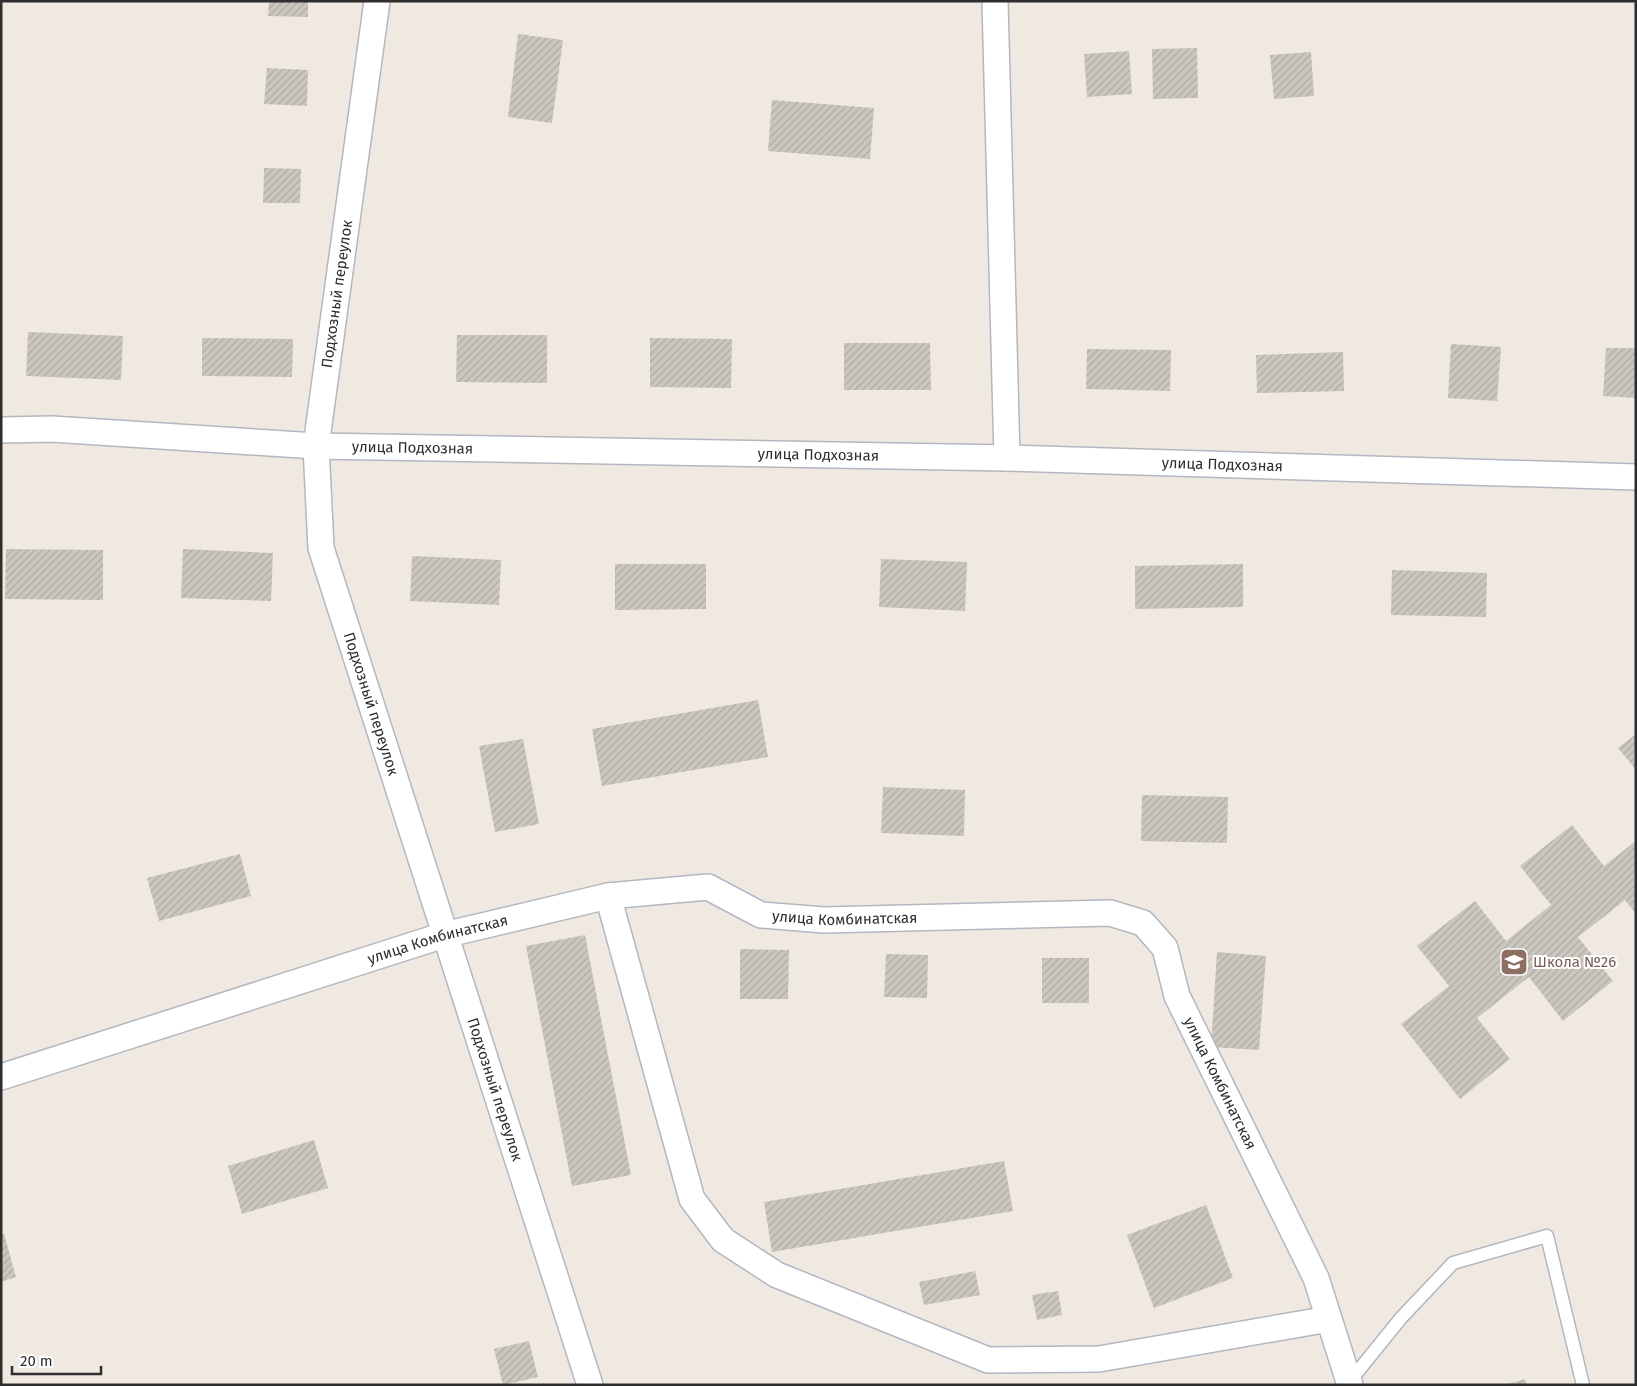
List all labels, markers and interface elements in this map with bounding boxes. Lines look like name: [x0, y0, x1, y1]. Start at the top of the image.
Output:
street label: Подхозный переулок: [318, 219, 356, 369]
street label: улица Подхозная: [352, 438, 473, 458]
street label: улица Подхозная: [758, 445, 879, 465]
street label: улица Подхозная: [1161, 454, 1283, 475]
street label: Подхозный переулок: [340, 630, 403, 778]
street label: улица Комбинатская: [771, 907, 918, 929]
street label: улица Комбинатская: [365, 911, 510, 968]
school or university icon: Школа №26: [1499, 947, 1529, 977]
place label: Школа №26: [1533, 953, 1616, 971]
street label: улица Комбинатская: [1180, 1014, 1260, 1152]
street label: Подхозный переулок: [464, 1015, 527, 1164]
scale bar: [12, 1344, 101, 1376]
text: 20 m: [20, 1352, 53, 1370]

